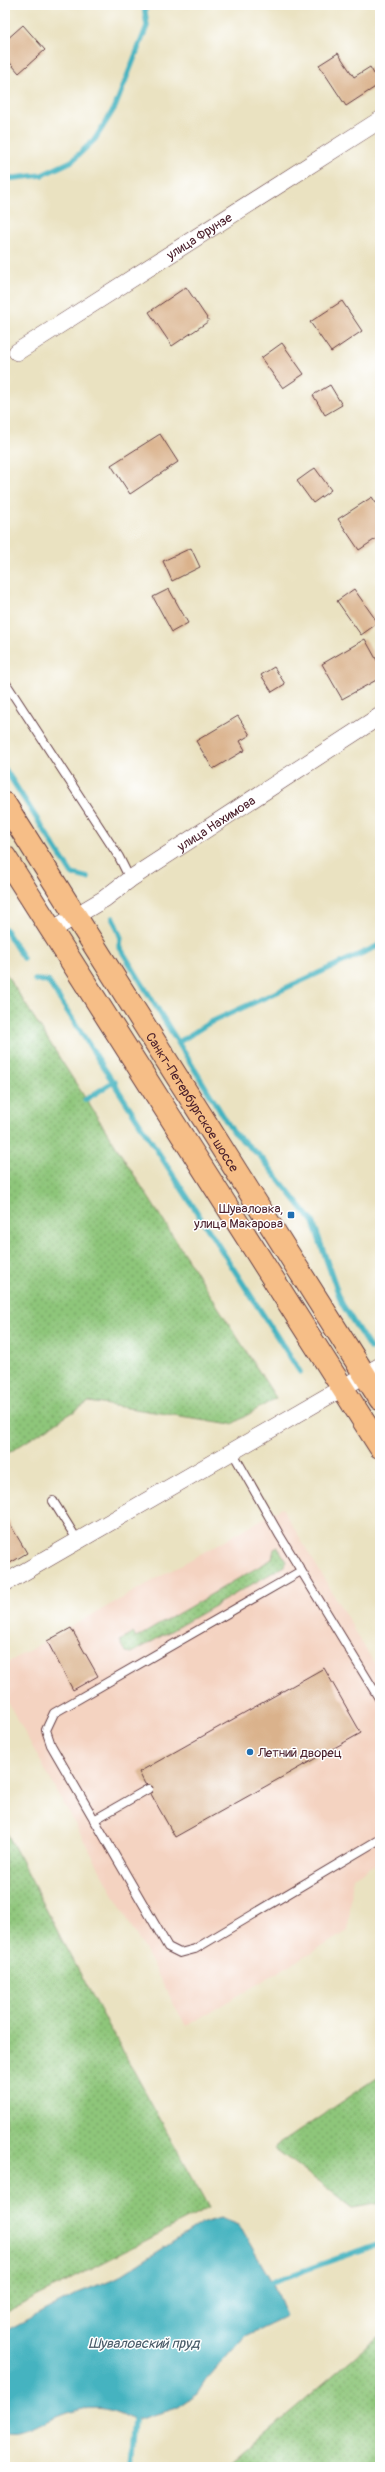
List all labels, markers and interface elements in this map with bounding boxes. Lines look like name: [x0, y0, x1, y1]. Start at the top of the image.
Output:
street label: улица Фрунзе: [163, 209, 236, 264]
street label: улица Нахимова: [174, 793, 259, 856]
street label: Санкт-Петербургское шоссе: [142, 1030, 242, 1175]
place label: Шуваловка, улица Макарова: [193, 1201, 283, 1232]
marker: Шуваловка, улица Макарова: [286, 1210, 296, 1220]
place label: Летний дворец: [257, 1745, 342, 1761]
marker: Летний дворец: [245, 1747, 255, 1757]
water label: Шуваловский пруд: [88, 2335, 201, 2352]

